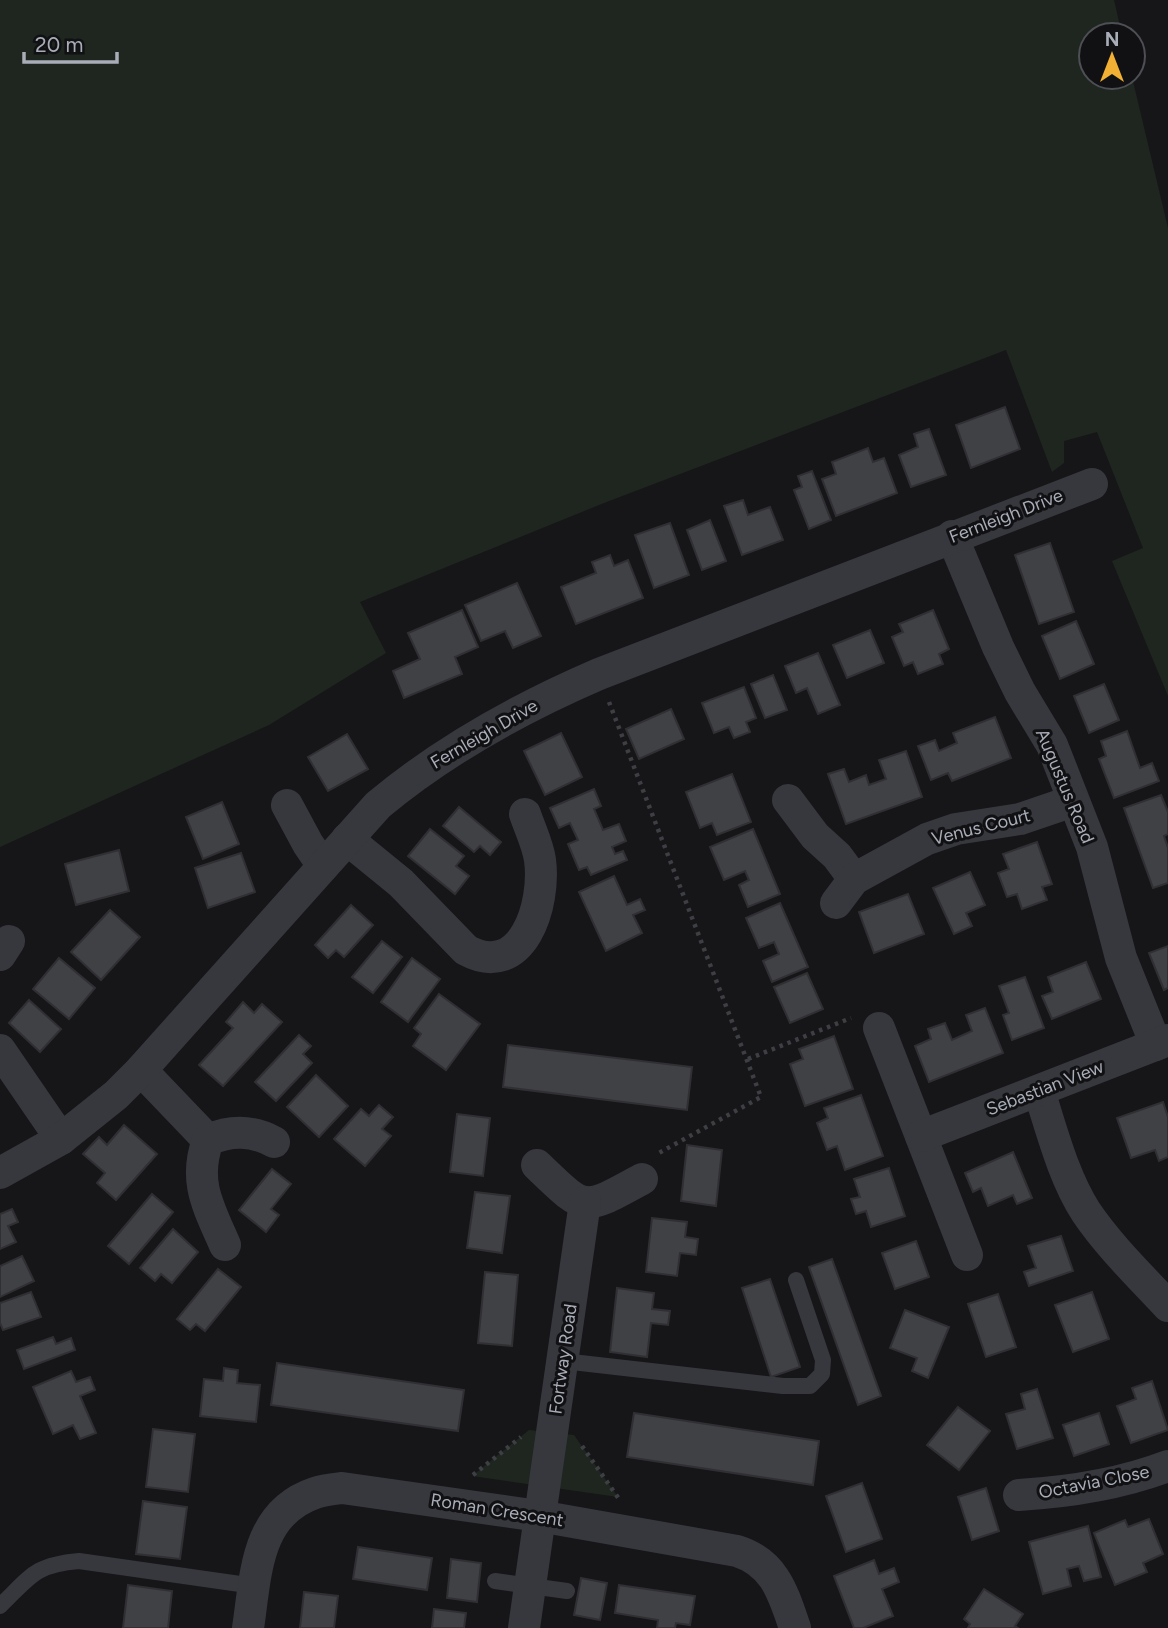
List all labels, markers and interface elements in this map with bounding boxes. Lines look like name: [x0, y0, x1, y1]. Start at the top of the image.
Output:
scale bar: [24, 21, 117, 65]
north arrow: [1077, 21, 1147, 91]
text: N: [1105, 28, 1119, 51]
text: 20 m: [35, 32, 83, 57]
street label: Fernleigh Drive: [946, 484, 1066, 548]
street label: Fernleigh Drive: [426, 694, 542, 774]
street label: Augustus Road: [1031, 725, 1099, 847]
street label: Venus Court: [929, 804, 1033, 850]
street label: Sebastian View: [983, 1056, 1107, 1120]
street label: Fortway Road: [544, 1302, 582, 1416]
street label: Octavia Close: [1037, 1460, 1151, 1504]
street label: Roman Crescent: [429, 1489, 565, 1531]

